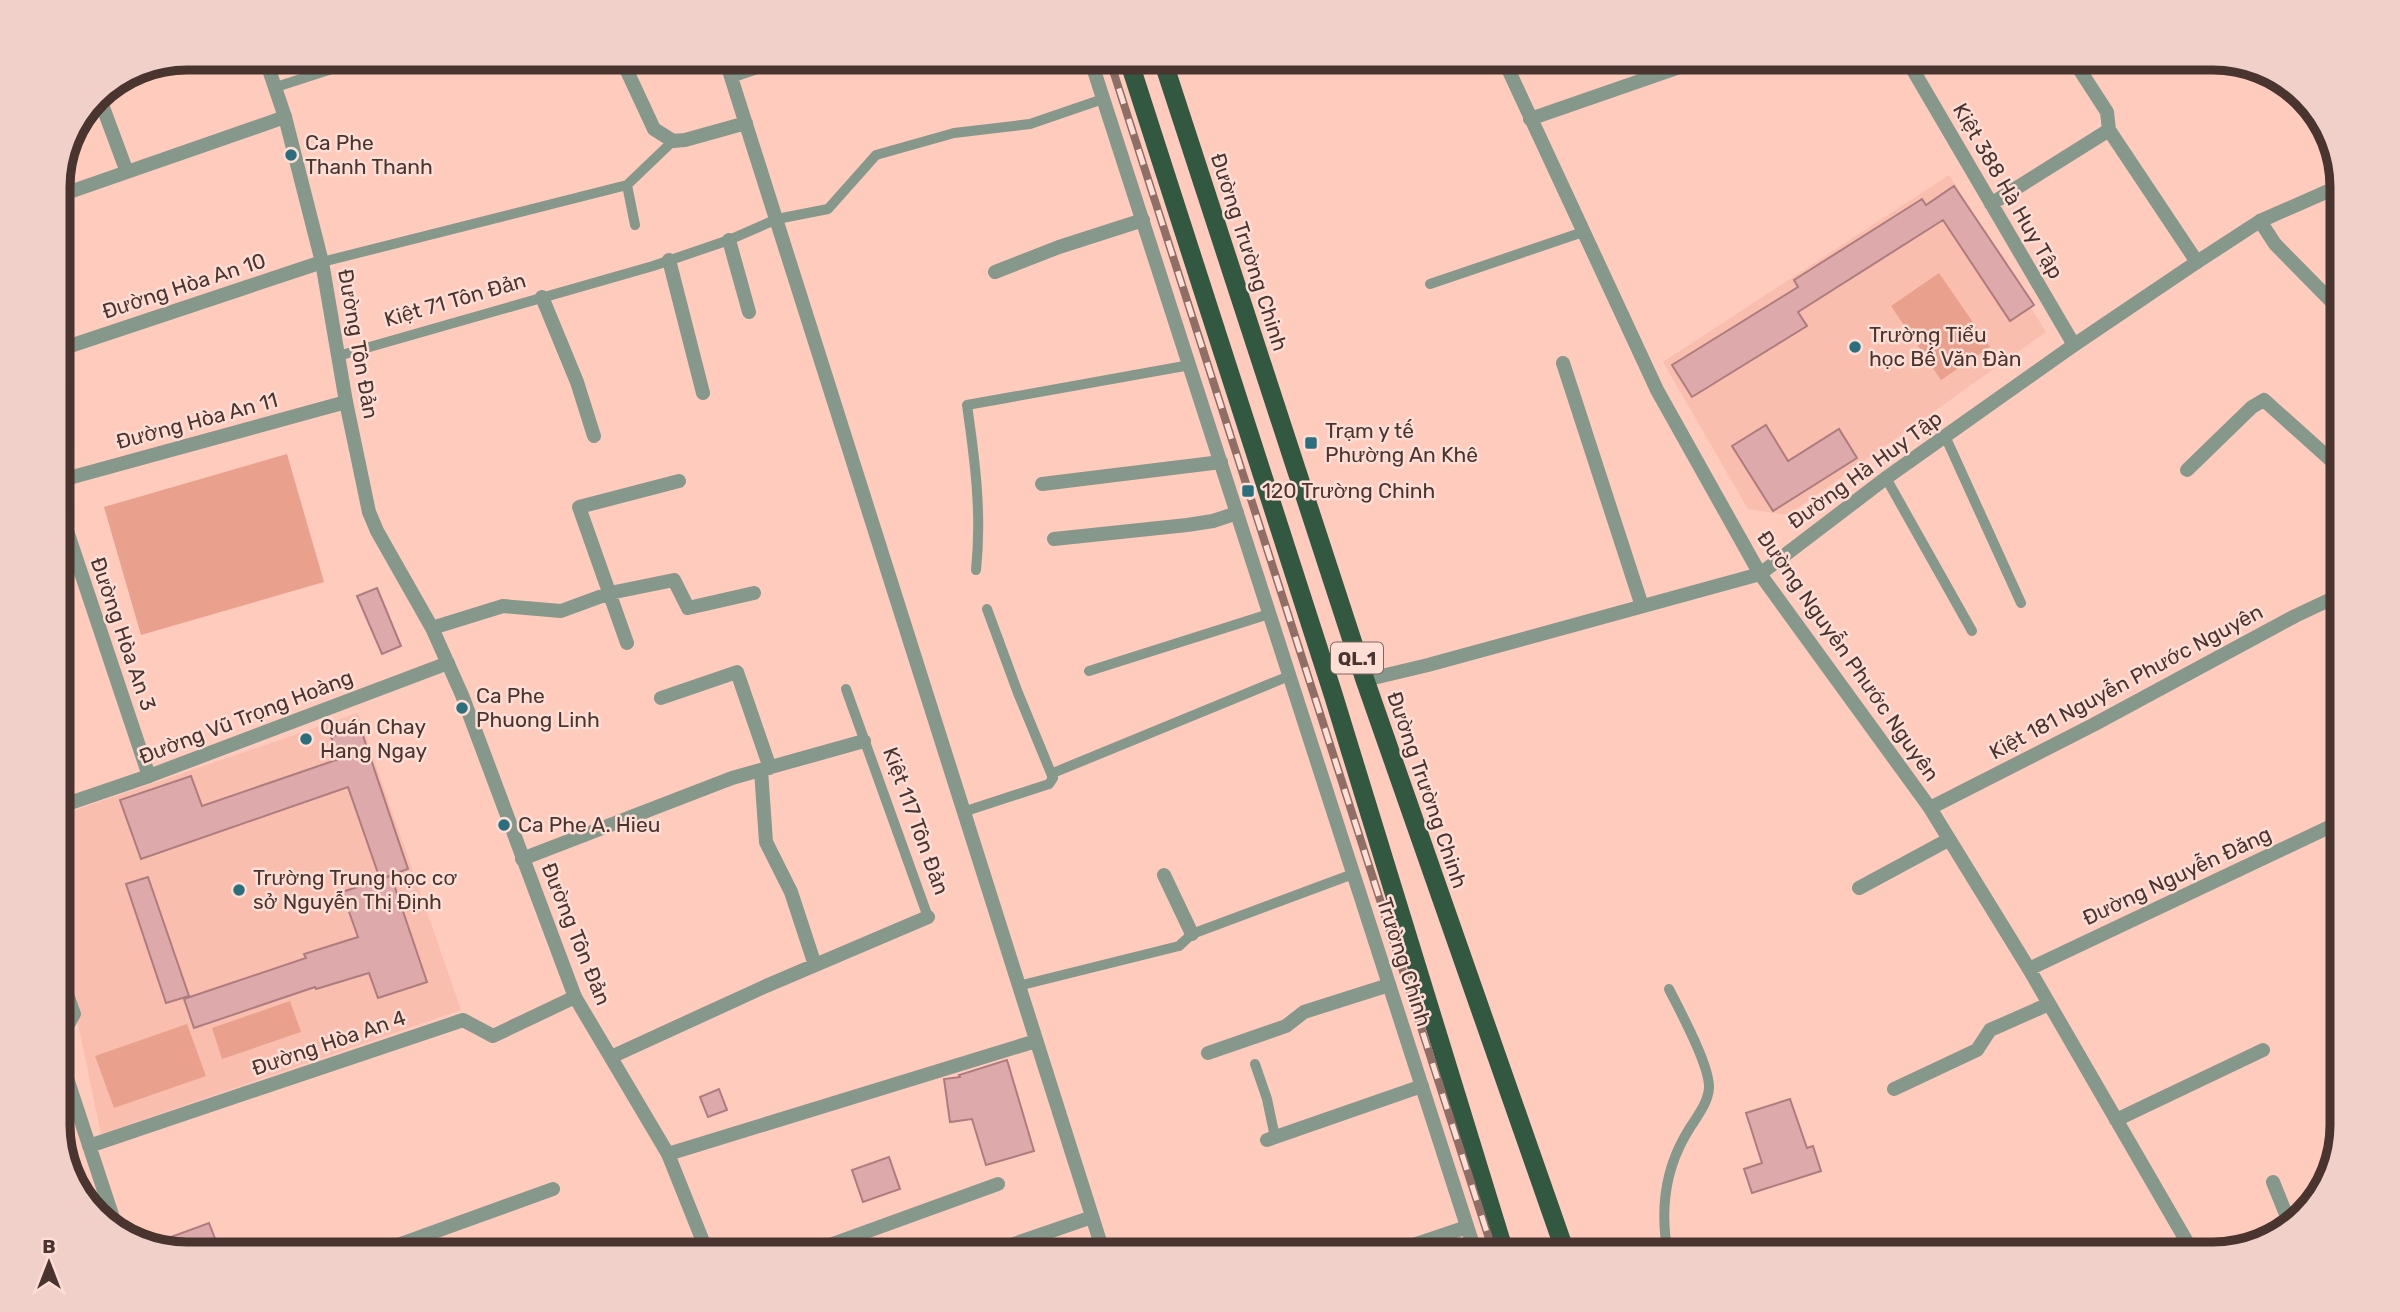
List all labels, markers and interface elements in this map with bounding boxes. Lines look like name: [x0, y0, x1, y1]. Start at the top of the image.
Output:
street label: Kiệt 388 Hà Huy Tập: [1948, 99, 2069, 283]
place label: Ca Phe Thanh Thanh: [305, 130, 433, 179]
marker: Ca Phe Thanh Thanh: [283, 147, 299, 163]
street label: Đường Trường Chinh: [1206, 150, 1293, 354]
street label: Đường Hòa An 10: [99, 247, 269, 324]
street label: Đường Tôn Đản: [333, 267, 384, 421]
street label: Kiệt 71 Tôn Đản: [381, 267, 529, 332]
place label: Trường Tiểu học Bế Văn Đàn: [1869, 322, 2022, 371]
marker: Trường Tiểu học Bế Văn Đàn: [1847, 339, 1863, 355]
street label: Đường Hòa An 11: [113, 387, 280, 454]
street label: Đường Hà Huy Tập: [1783, 405, 1947, 534]
place label: Trạm y tế Phường An Khê: [1325, 418, 1478, 467]
marker: Trạm y tế Phường An Khê: [1303, 435, 1319, 451]
place label: 120 Trường Chinh: [1262, 478, 1435, 503]
marker: 120 Trường Chinh: [1240, 483, 1256, 499]
street label: Đường Nguyễn Phước Nguyên: [1752, 526, 1945, 786]
street label: Đường Hòa An 3: [85, 554, 161, 714]
street label: Kiệt 181 Nguyễn Phước Nguyên: [1985, 599, 2267, 764]
road number: QL.1: [1331, 642, 1383, 674]
street label: Đường Vũ Trọng Hoàng: [135, 664, 356, 769]
place label: Ca Phe Phuong Linh: [476, 683, 600, 732]
street label: Đường Trường Chinh: [1382, 688, 1473, 891]
marker: Ca Phe Phuong Linh: [454, 700, 470, 716]
place label: Quán Chay Hang Ngay: [320, 714, 427, 763]
marker: Quán Chay Hang Ngay: [298, 731, 314, 747]
street label: Kiệt 117 Tôn Đản: [878, 744, 955, 898]
place label: Ca Phe A. Hieu: [518, 812, 660, 837]
marker: Ca Phe A. Hieu: [496, 817, 512, 833]
street label: Đường Nguyễn Đăng: [2079, 821, 2275, 930]
street label: Đường Tôn Đản: [536, 859, 616, 1009]
place label: Trường Trung học cơ sở Nguyễn Thị Định: [253, 865, 457, 914]
marker: Trường Trung học cơ sở Nguyễn Thị Định: [231, 882, 247, 898]
street label: Trường Chinh: [1372, 894, 1437, 1029]
street label: Đường Hòa An 4: [249, 1004, 409, 1081]
north arrow: [14, 1228, 84, 1298]
text: B: [42, 1235, 56, 1258]

